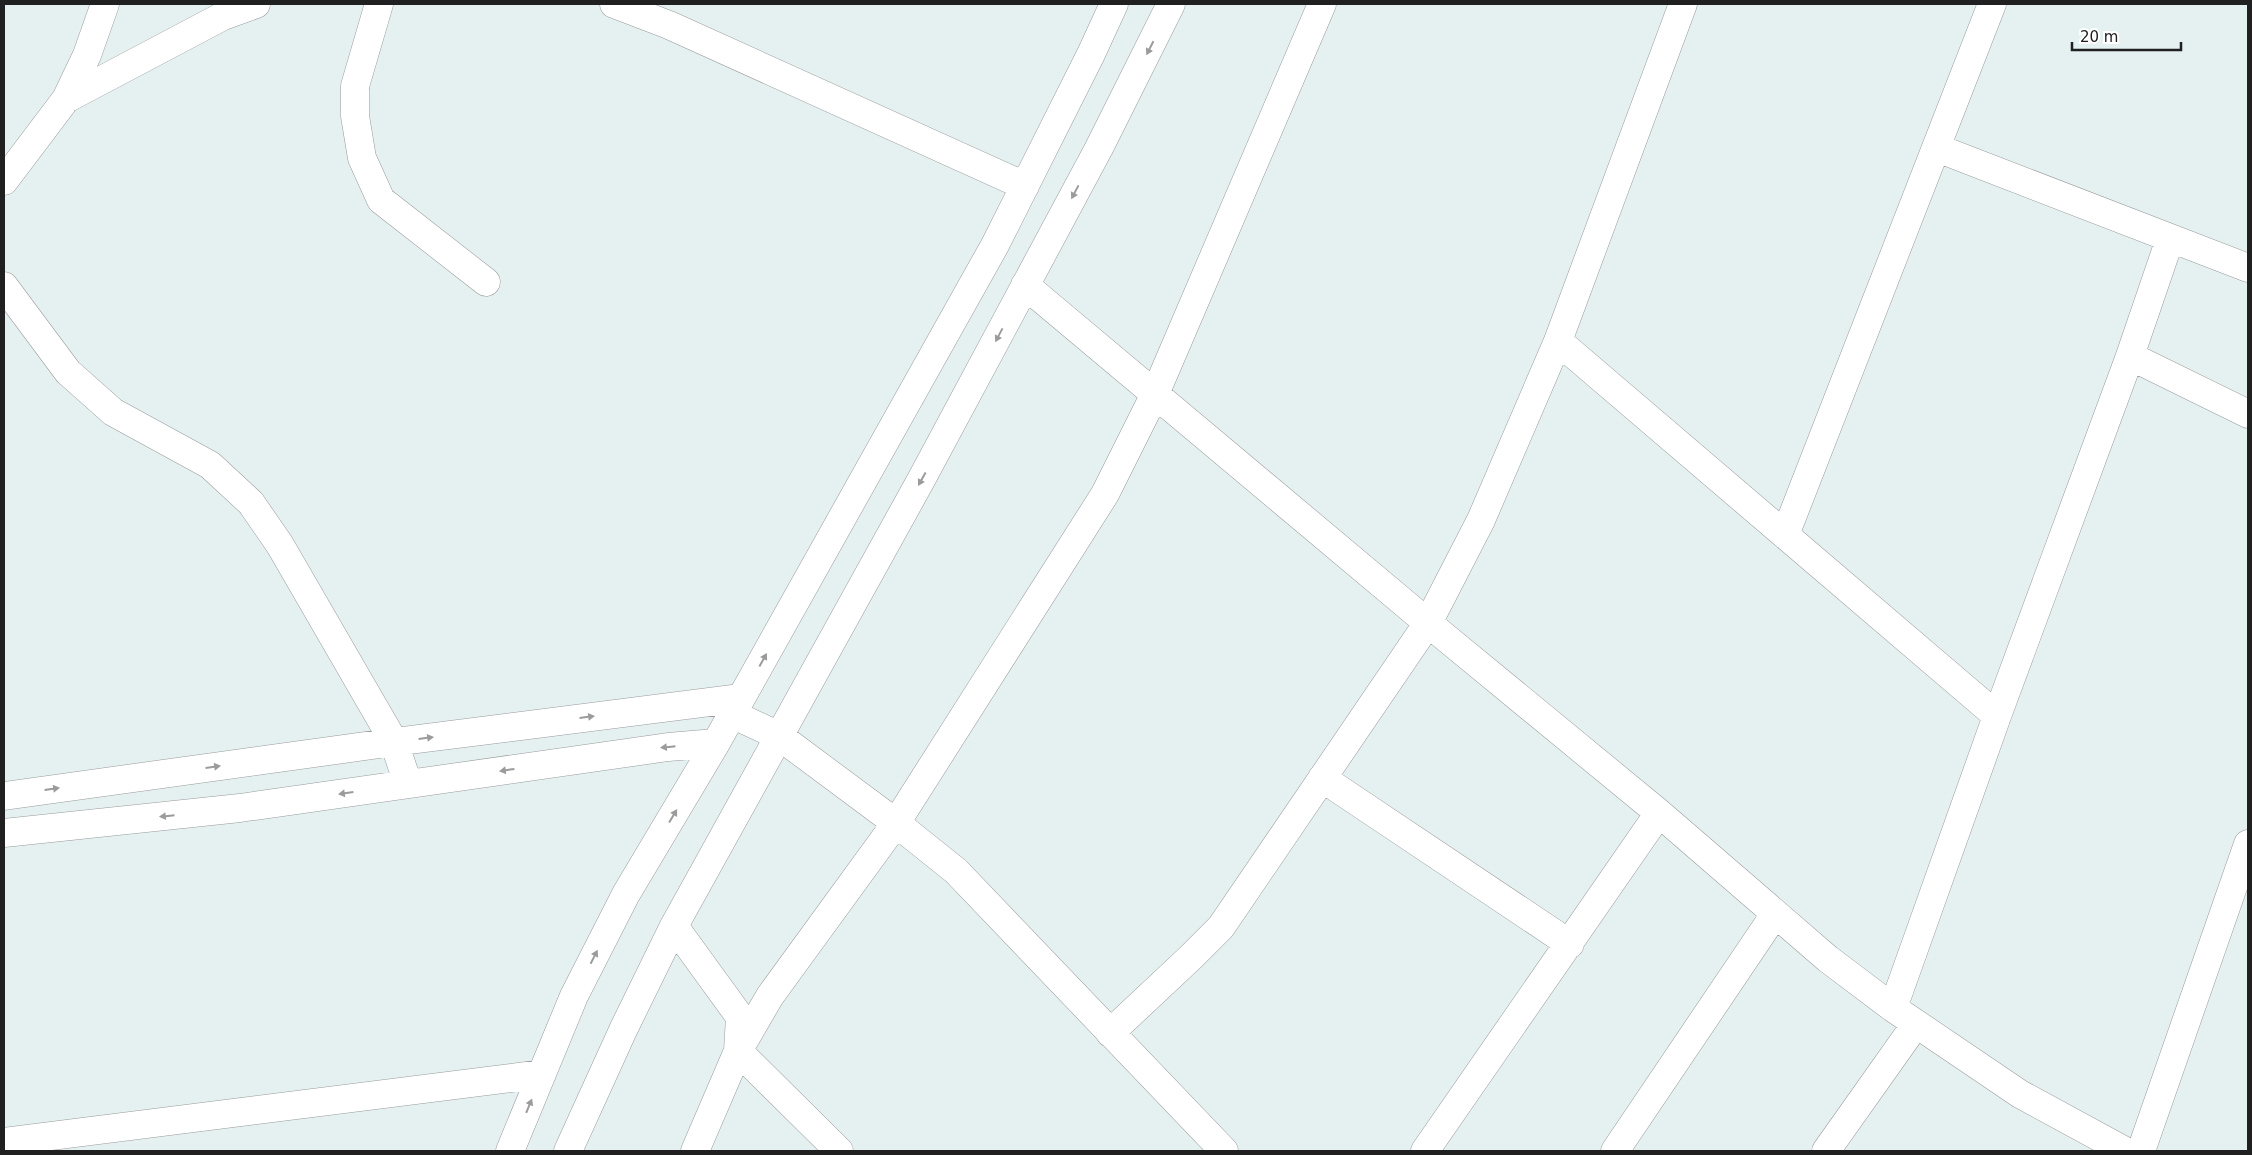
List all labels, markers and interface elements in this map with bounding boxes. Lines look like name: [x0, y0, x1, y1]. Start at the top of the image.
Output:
scale bar: [2072, 20, 2181, 52]
text: 20 m: [2080, 28, 2118, 46]
one-way arrow: [1145, 40, 1154, 55]
one-way arrow: [1071, 185, 1079, 200]
one-way arrow: [994, 329, 1003, 342]
one-way arrow: [918, 471, 926, 486]
one-way arrow: [758, 653, 767, 666]
one-way arrow: [580, 713, 596, 721]
one-way arrow: [418, 734, 434, 742]
one-way arrow: [659, 743, 675, 751]
one-way arrow: [205, 763, 221, 771]
one-way arrow: [499, 766, 515, 774]
one-way arrow: [44, 785, 60, 793]
one-way arrow: [338, 789, 354, 797]
one-way arrow: [669, 809, 678, 822]
one-way arrow: [159, 812, 175, 820]
one-way arrow: [590, 950, 598, 965]
one-way arrow: [525, 1099, 533, 1113]

